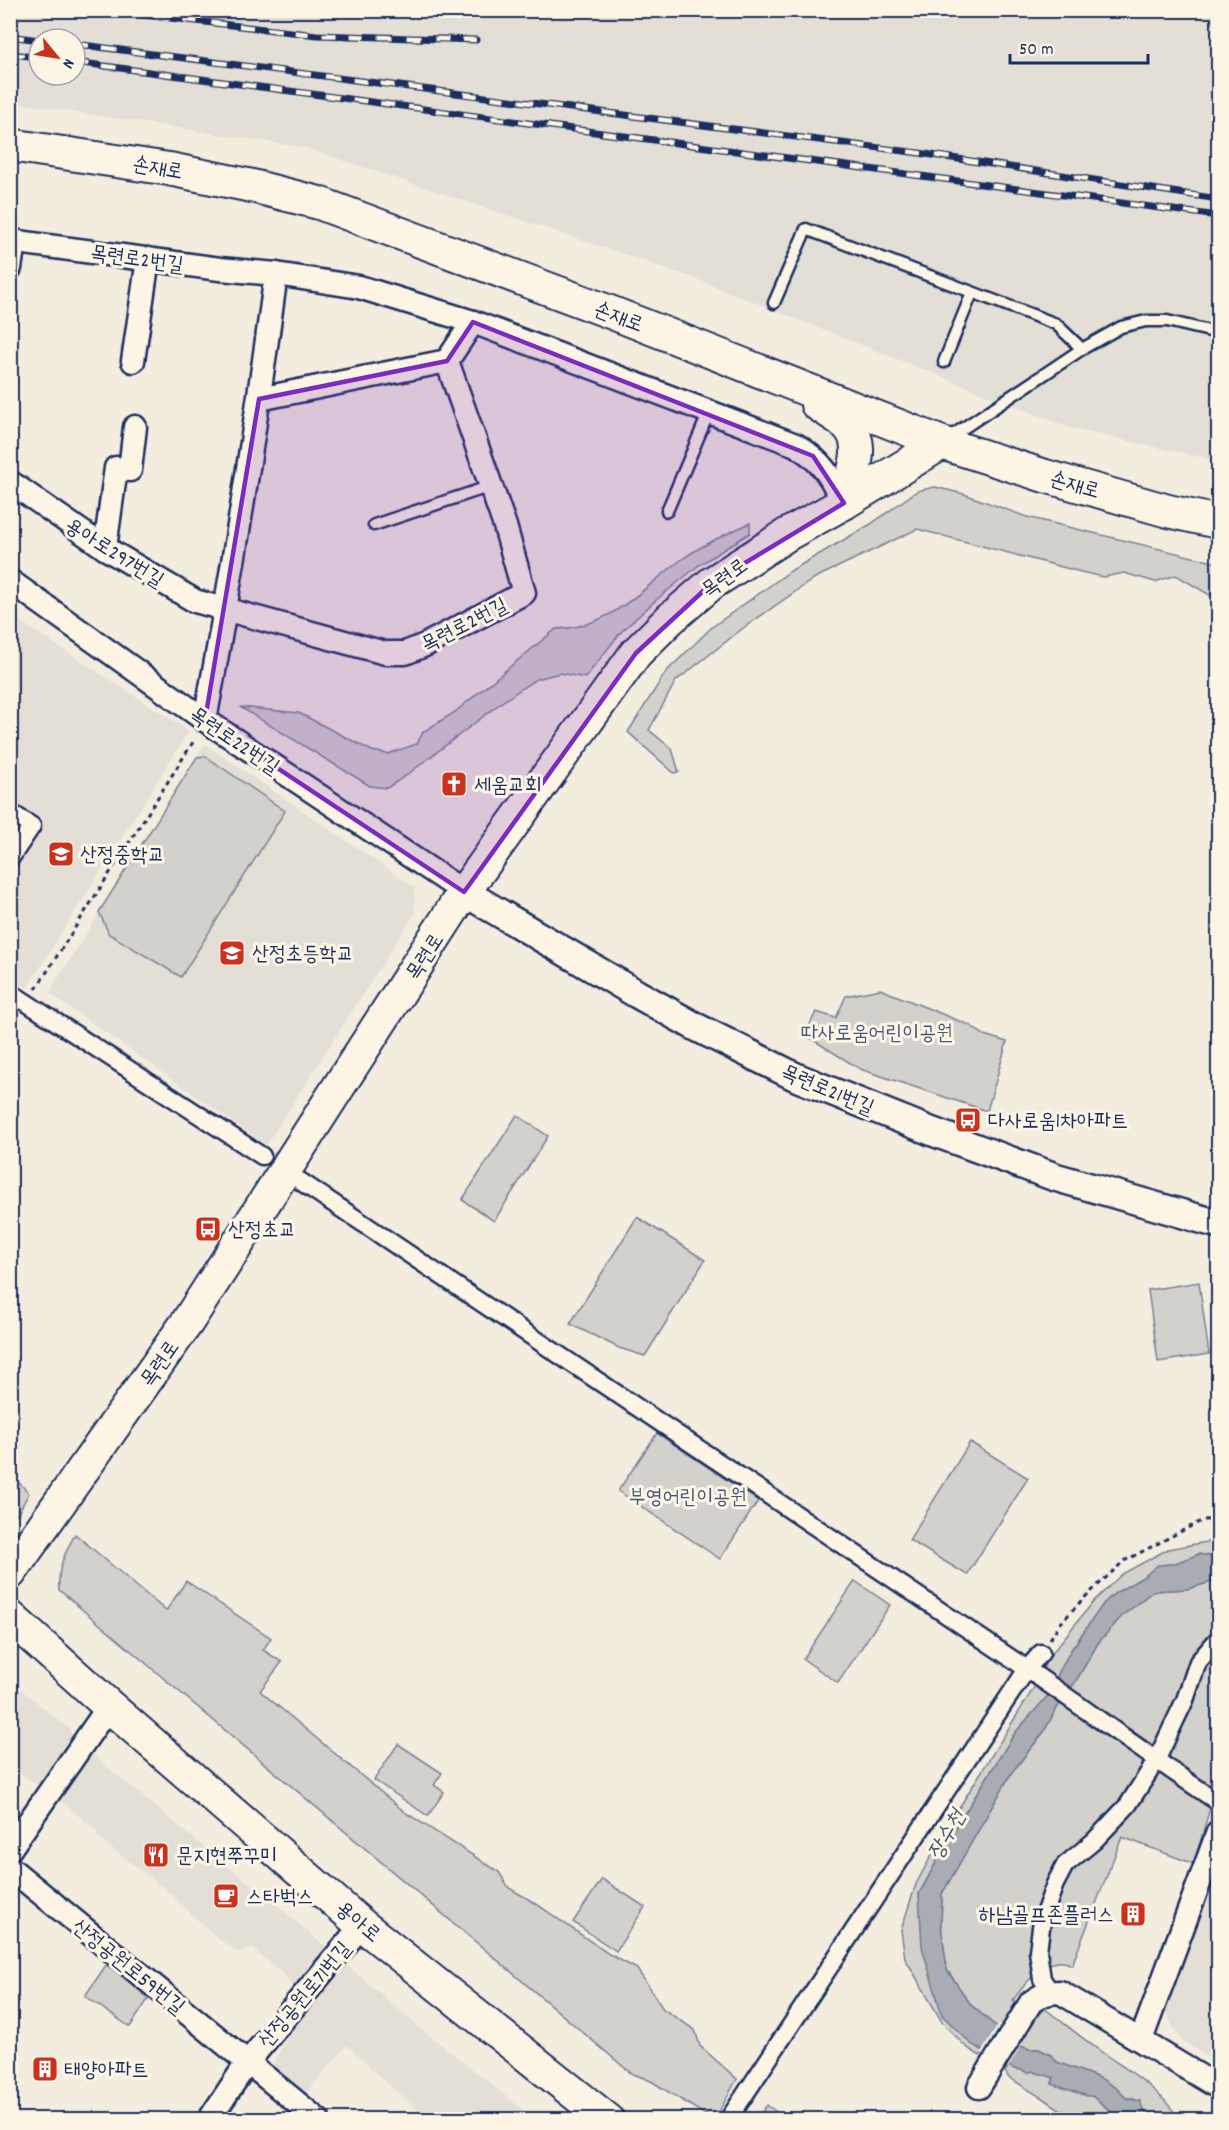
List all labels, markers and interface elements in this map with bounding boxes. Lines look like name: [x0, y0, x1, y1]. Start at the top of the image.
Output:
north arrow: [27, 27, 87, 87]
scale bar: [1010, 27, 1148, 65]
text: 50 m: [1019, 38, 1054, 63]
text: N: [56, 54, 80, 73]
street label: 손재로: [130, 151, 185, 189]
street label: 목련로2번길: [88, 240, 185, 282]
street label: 손재로: [589, 296, 647, 342]
street label: 손재로: [1046, 465, 1103, 508]
street label: 용아로297번길: [58, 512, 169, 597]
street label: 목련로: [696, 552, 755, 606]
street label: 목련로2번길: [417, 592, 514, 661]
street label: 목련로22번길: [182, 701, 284, 784]
church icon: 세움교회: [439, 769, 469, 799]
place label: 세움교회: [474, 772, 542, 802]
school or university icon: 산정중학교: [46, 839, 76, 869]
place label: 산정중학교: [80, 842, 165, 872]
street label: 목련로: [400, 928, 453, 987]
school or university icon: 산정초등학교: [217, 938, 247, 968]
place label: 산정초등학교: [252, 941, 353, 971]
park label: 따사로움어린이공원: [801, 1020, 953, 1050]
street label: 목련로21번길: [776, 1059, 878, 1125]
bus stop icon: 다사로움1차아파트: [953, 1105, 983, 1135]
place label: 다사로움1차아파트: [988, 1108, 1128, 1138]
bus stop icon: 산정초교: [193, 1214, 223, 1244]
place label: 산정초교: [228, 1217, 296, 1247]
street label: 목련로: [135, 1335, 188, 1394]
park label: 부영어린이공원: [629, 1484, 747, 1514]
water label: 장수천: [921, 1803, 976, 1866]
restaurant icon: 문지현쭈꾸미: [141, 1840, 171, 1870]
place label: 문지현쭈꾸미: [176, 1843, 277, 1873]
cafe icon: 스타벅스: [211, 1881, 241, 1911]
place label: 스타벅스: [246, 1884, 314, 1914]
street label: 용아로: [328, 1896, 386, 1951]
building icon: 하남골프존플러스: [1118, 1899, 1148, 1929]
place label: 하남골프존플러스: [979, 1902, 1114, 1932]
street label: 산정공원로59번길: [64, 1913, 190, 2023]
street label: 산정공원로71번길: [253, 1936, 360, 2056]
building icon: 태양아파트: [30, 2054, 60, 2084]
place label: 태양아파트: [64, 2057, 149, 2087]

